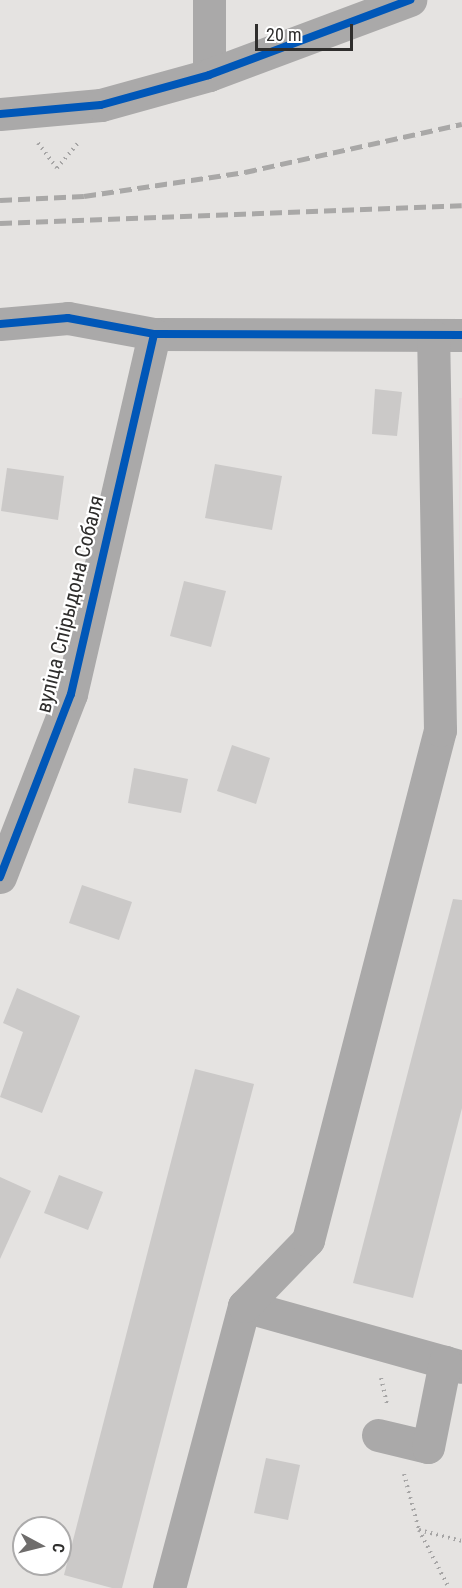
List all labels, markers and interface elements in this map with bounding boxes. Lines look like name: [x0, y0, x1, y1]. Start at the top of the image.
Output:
scale bar: [258, 12, 356, 50]
text: 20 m: [266, 24, 301, 45]
street label: вуліца Спірыдона Собаля: [31, 493, 109, 715]
north arrow: [12, 1516, 72, 1576]
text: С: [48, 1542, 68, 1554]

